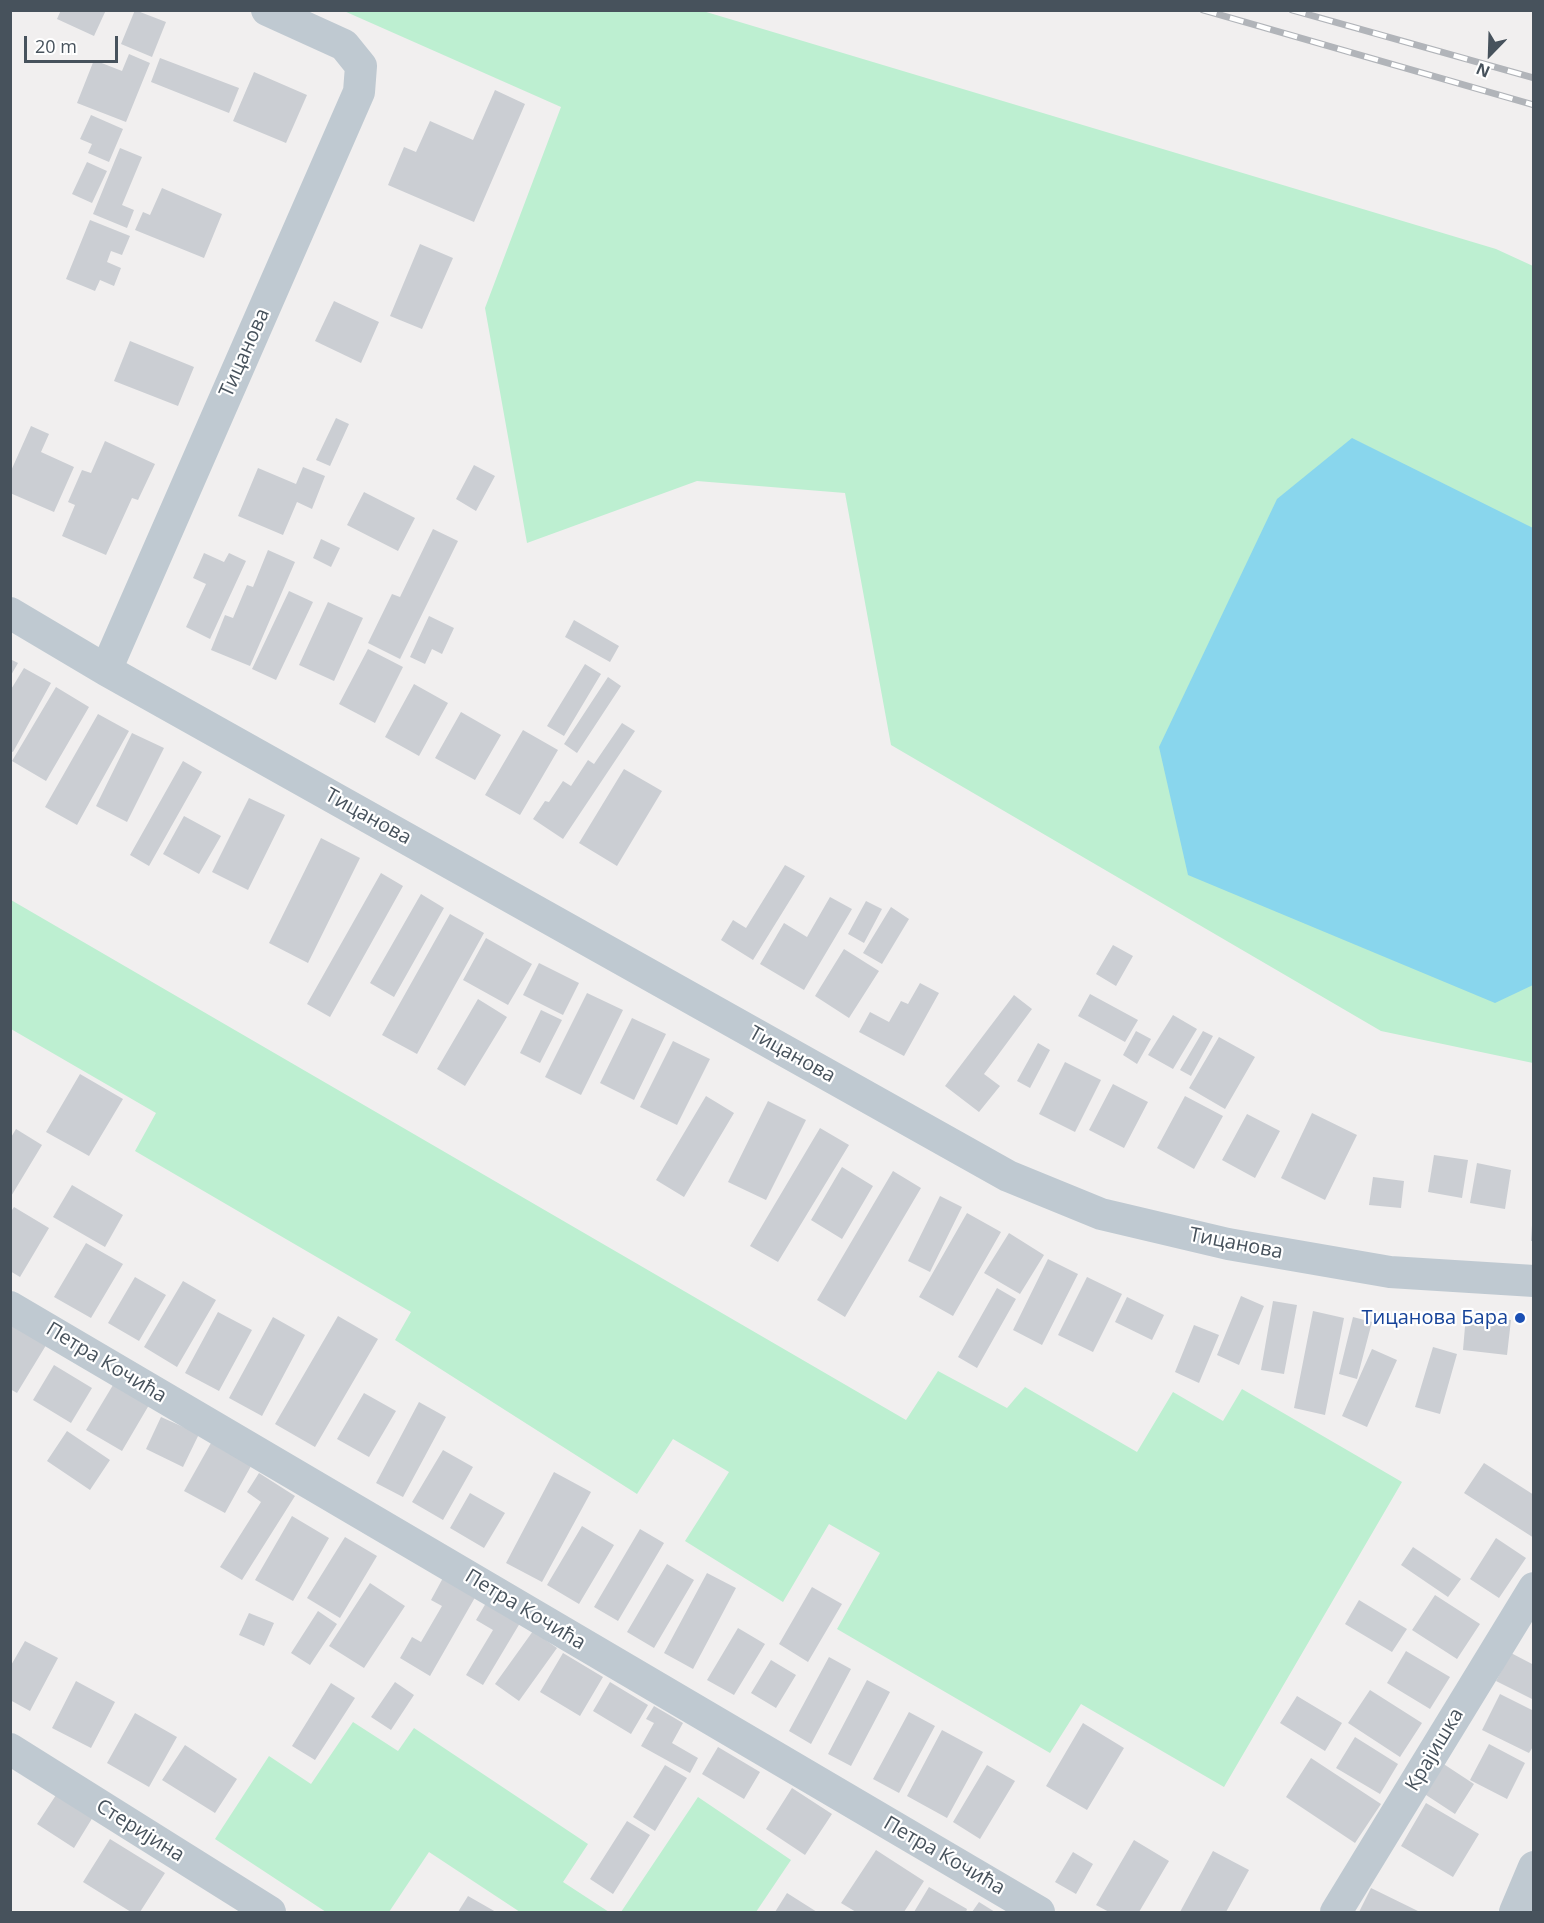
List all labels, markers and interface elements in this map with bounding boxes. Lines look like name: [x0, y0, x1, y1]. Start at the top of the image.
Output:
scale bar: [27, 24, 122, 62]
north arrow: [1460, 24, 1520, 84]
text: 20 m: [35, 34, 77, 58]
text: N: [1473, 58, 1493, 83]
street label: Тицанова: [215, 305, 275, 401]
street label: Тицанова: [321, 784, 415, 850]
street label: Тицанова: [745, 1022, 839, 1088]
street label: Тицанова: [1187, 1223, 1285, 1265]
place label: Тицанова Бара: [1361, 1306, 1508, 1330]
marker: Тицанова Бара: [1513, 1311, 1527, 1325]
street label: Петра Кочића: [41, 1318, 171, 1408]
street label: Петра Кочића: [460, 1565, 590, 1655]
street label: Крајишка: [1401, 1704, 1469, 1796]
street label: Стеријина: [91, 1794, 189, 1868]
street label: Петра Кочића: [879, 1812, 1009, 1900]

